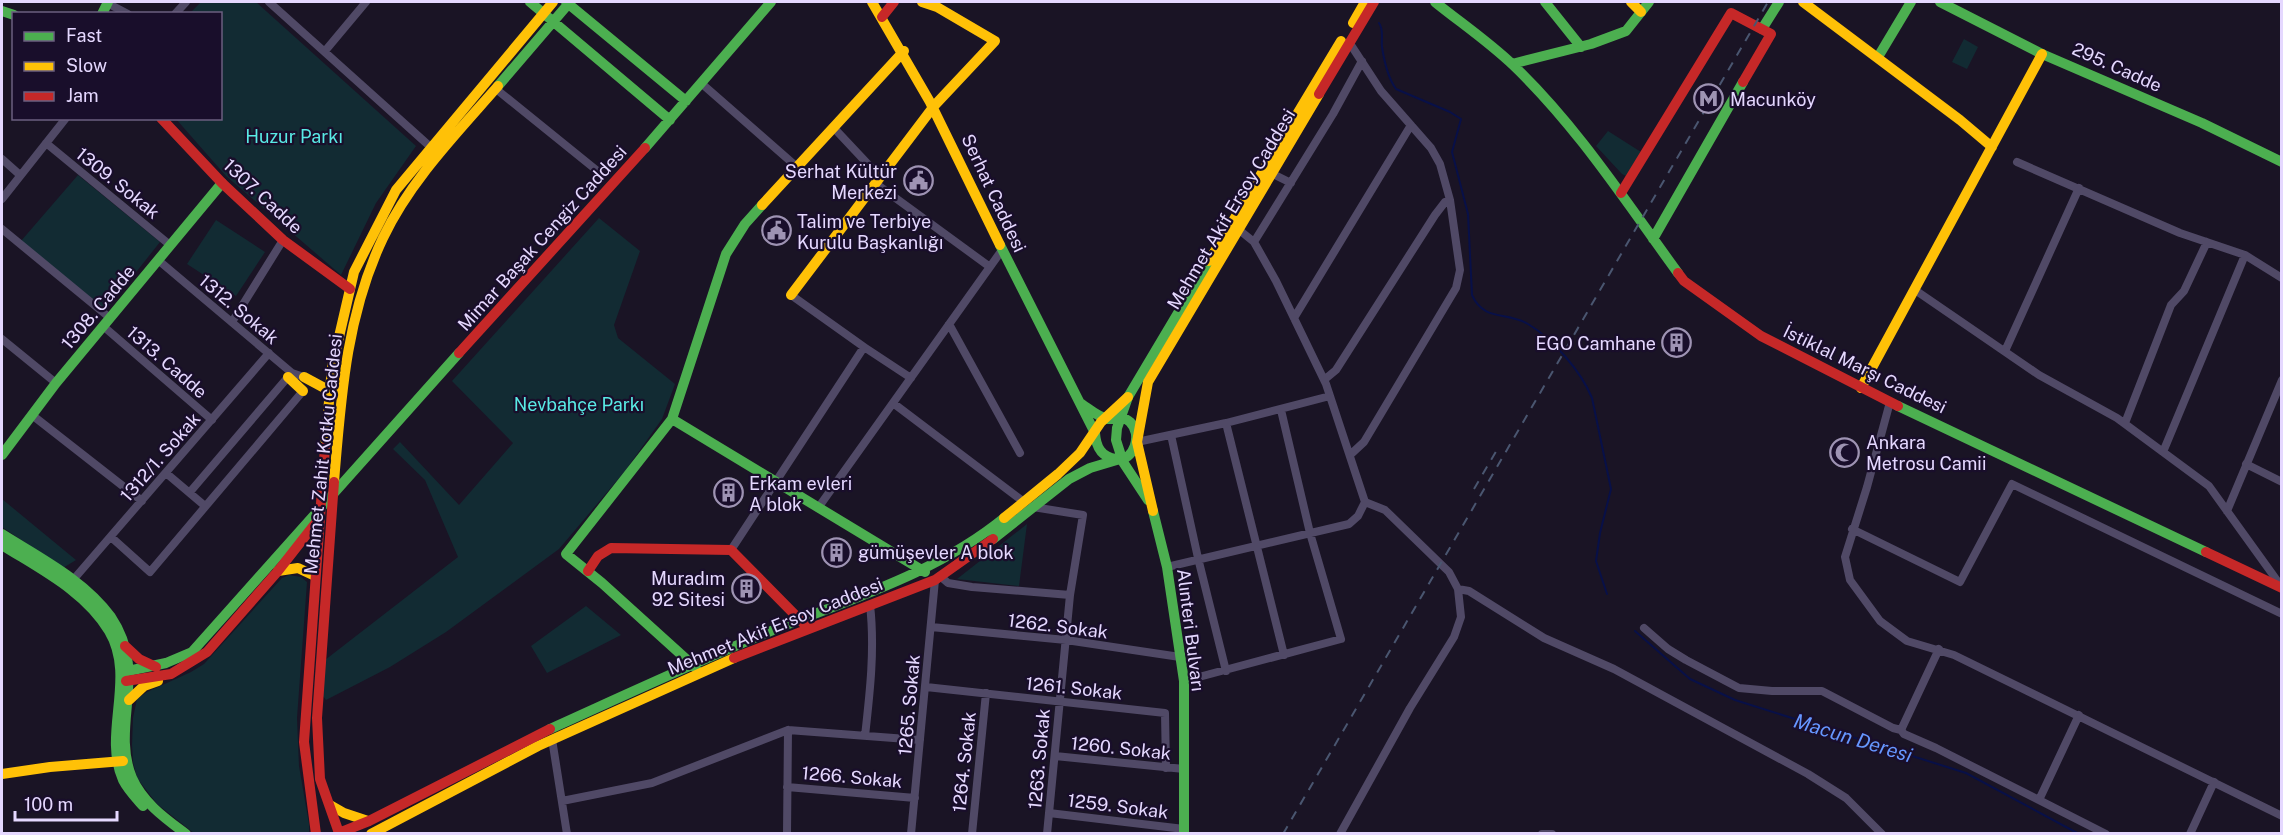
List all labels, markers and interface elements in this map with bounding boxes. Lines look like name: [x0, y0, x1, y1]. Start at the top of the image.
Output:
legend: [12, 12, 222, 120]
text: Fast: [66, 25, 102, 46]
street label: 295. Cadde: [2069, 38, 2165, 96]
text: Slow: [66, 55, 107, 76]
metro station icon: Macunköy: [1693, 83, 1725, 115]
text: Jam: [66, 85, 99, 106]
place label: Macunköy: [1730, 89, 1816, 110]
street label: Mehmet Akif Ersoy Caddesi: [1163, 105, 1299, 313]
park label: Huzur Parkı: [245, 126, 343, 147]
street label: Serhat Caddesi: [957, 131, 1031, 255]
street label: Mimar Başak Cengiz Caddesi: [453, 141, 631, 335]
street label: 1309. Sokak: [72, 143, 164, 223]
street label: 1307. Cadde: [219, 154, 307, 238]
place label: Serhat Kültür Merkezi: [785, 161, 897, 203]
public building icon: Serhat Kültür Merkezi: [902, 165, 934, 197]
place label: Talim ve Terbiye Kurulu Başkanlığı: [797, 211, 943, 253]
public building icon: Talim ve Terbiye Kurulu Başkanlığı: [760, 215, 792, 247]
street label: 1308. Cadde: [57, 261, 139, 353]
street label: 1312. Sokak: [195, 270, 283, 348]
street label: İstiklal Marşı Caddesi: [1780, 319, 1950, 418]
street label: 1313. Cadde: [123, 321, 211, 403]
building icon: EGO Camhane: [1661, 327, 1693, 359]
street label: Mehmet Zahit Kotku Caddesi: [300, 333, 346, 575]
place label: EGO Camhane: [1535, 333, 1656, 354]
park label: Nevbahçe Parkı: [514, 394, 644, 415]
street label: 1312/1. Sokak: [116, 408, 204, 506]
place label: Ankara Metrosu Camii: [1866, 432, 1986, 474]
mosque icon: Ankara Metrosu Camii: [1829, 436, 1861, 468]
place label: Erkam evleri A blok: [749, 473, 852, 515]
building icon: Erkam evleri A blok: [712, 477, 744, 509]
building icon: gümüşevler A blok: [821, 536, 853, 568]
place label: gümüşevler A blok: [858, 542, 1014, 563]
street label: Alınteri Bulvarı: [1173, 567, 1209, 693]
place label: Muradım 92 Sitesi: [651, 568, 725, 610]
building icon: Muradım 92 Sitesi: [730, 572, 762, 604]
street label: Mehmet Akif Ersoy Caddesi: [664, 573, 886, 679]
street label: 1262. Sokak: [1007, 609, 1109, 643]
street label: 1265. Sokak: [894, 654, 924, 756]
street label: 1261. Sokak: [1025, 672, 1123, 704]
street label: 1263. Sokak: [1024, 708, 1054, 810]
water label: Macun Deresi: [1791, 709, 1915, 767]
street label: 1264. Sokak: [948, 711, 980, 813]
street label: 1260. Sokak: [1070, 732, 1172, 764]
street label: 1266. Sokak: [801, 762, 903, 792]
scale bar: [15, 784, 117, 822]
street label: 1259. Sokak: [1066, 789, 1170, 823]
text: 100 m: [24, 794, 73, 815]

